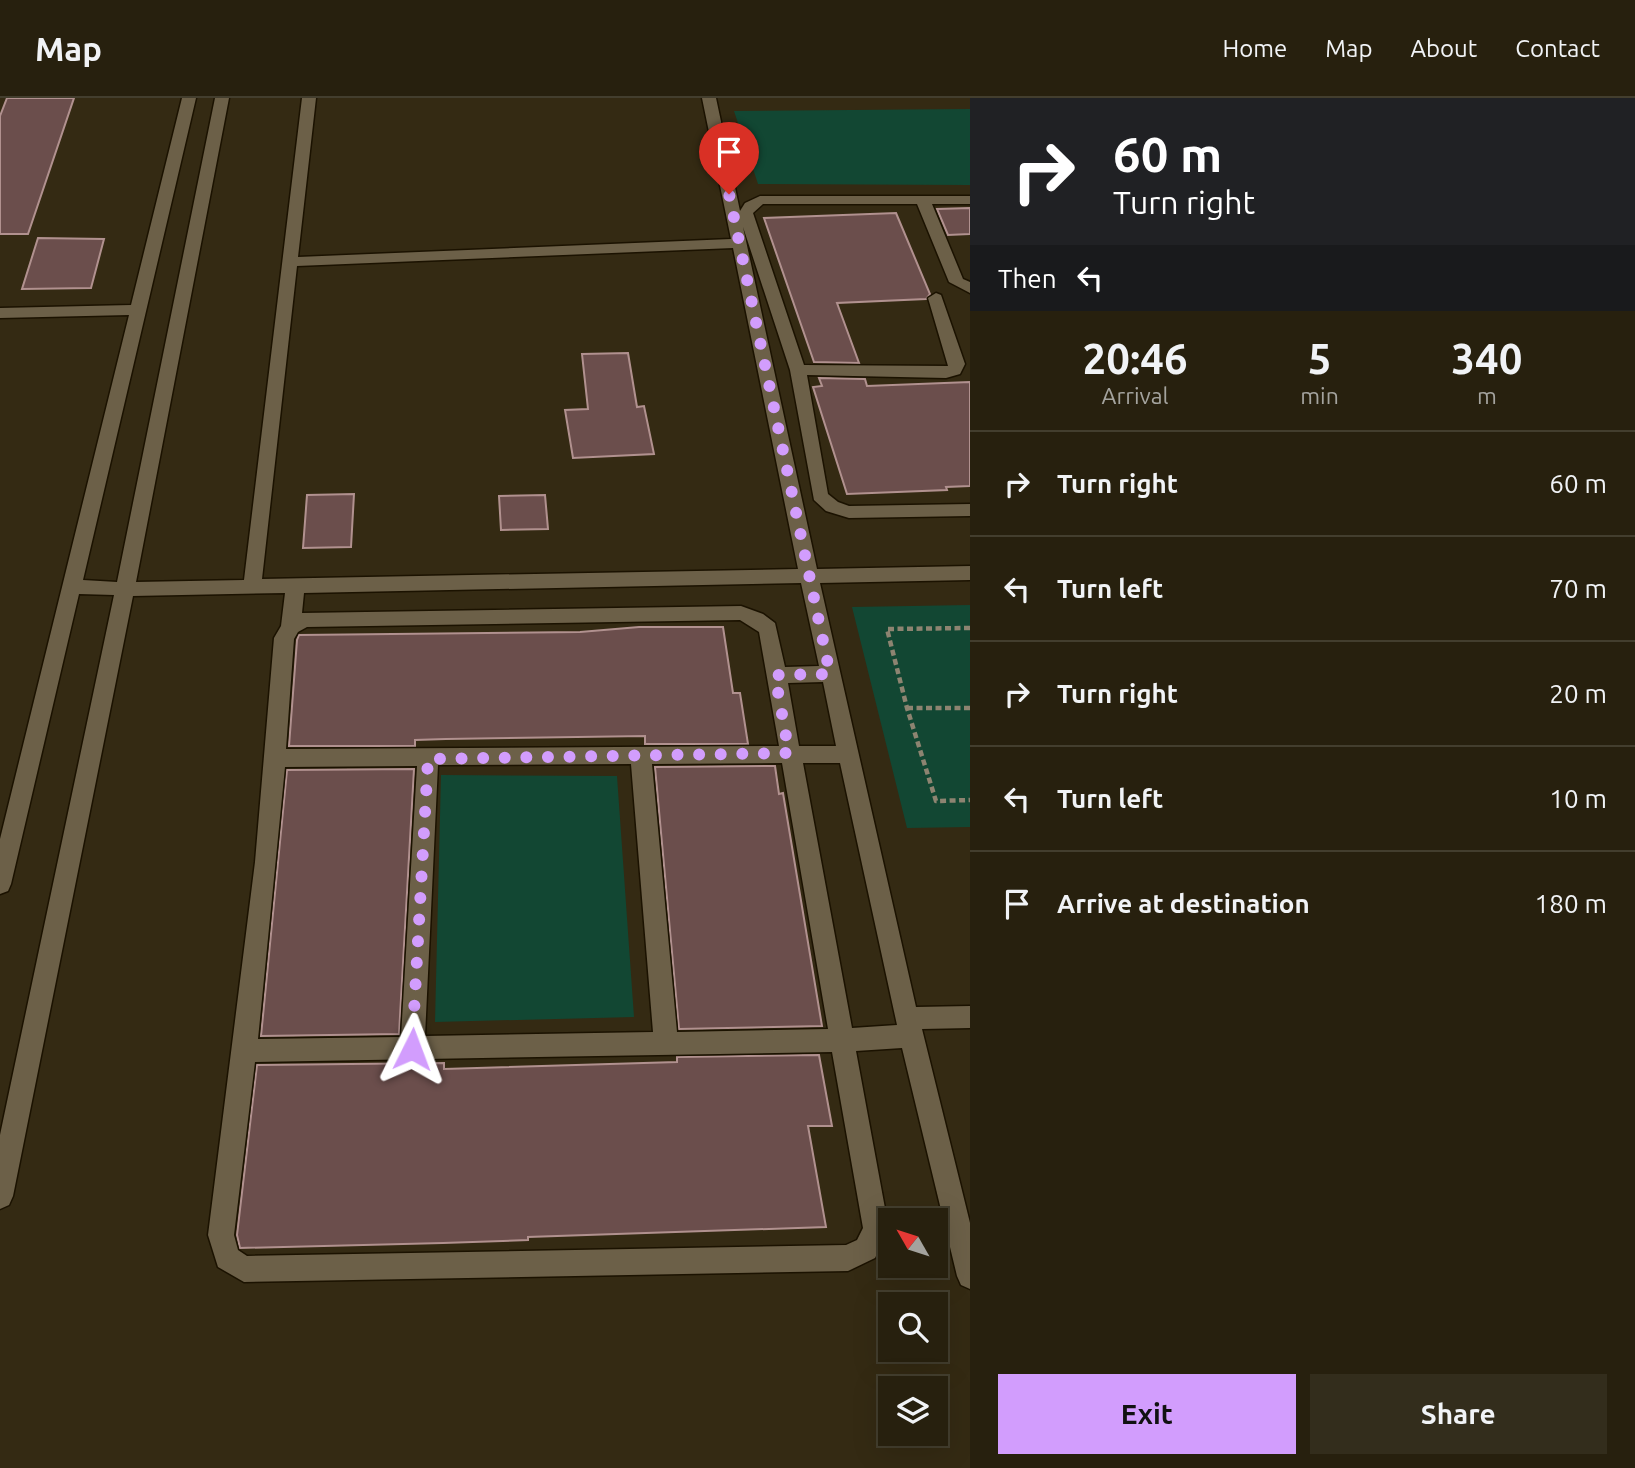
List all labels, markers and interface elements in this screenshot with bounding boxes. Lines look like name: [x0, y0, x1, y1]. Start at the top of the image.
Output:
text: Map: [35, 30, 102, 67]
text: Home: [1222, 35, 1287, 62]
text: Map: [1325, 35, 1372, 62]
text: About: [1410, 35, 1477, 62]
text: Contact: [1515, 35, 1600, 62]
pin: [699, 122, 759, 194]
icon: right: [998, 126, 1089, 217]
text: 60 m: [1113, 126, 1222, 181]
icon: arrive: [710, 133, 748, 171]
text: Turn right: [1113, 184, 1255, 220]
icon: left: [1071, 259, 1109, 297]
text: Then: [998, 264, 1057, 293]
text: 20:46: [1083, 335, 1188, 382]
text: 5: [1308, 335, 1331, 382]
text: 340: [1451, 335, 1522, 382]
text: Arrival: [1102, 383, 1169, 408]
text: min: [1300, 383, 1339, 408]
text: m: [1477, 383, 1497, 408]
icon: right: [998, 465, 1036, 503]
text: Turn right: [1057, 469, 1178, 498]
text: 60 m: [1549, 469, 1607, 498]
icon: left: [998, 570, 1036, 608]
text: Turn left: [1057, 574, 1163, 603]
text: 70 m: [1549, 574, 1607, 603]
icon: right: [998, 675, 1036, 713]
text: Turn right: [1057, 679, 1178, 708]
text: 20 m: [1549, 679, 1607, 708]
icon: left: [998, 780, 1036, 818]
text: Turn left: [1057, 784, 1163, 813]
text: 10 m: [1549, 784, 1607, 813]
icon: arrive: [998, 885, 1036, 923]
text: Arrive at destination: [1057, 889, 1310, 918]
text: 180 m: [1535, 889, 1607, 918]
position arrow: [375, 1012, 449, 1086]
north arrow: [878, 1208, 948, 1278]
map controls: [878, 1208, 948, 1446]
button: search: [878, 1292, 948, 1362]
button: Exit: [998, 1374, 1296, 1454]
button: Share: [1310, 1374, 1607, 1454]
button: layers: [878, 1376, 948, 1446]

